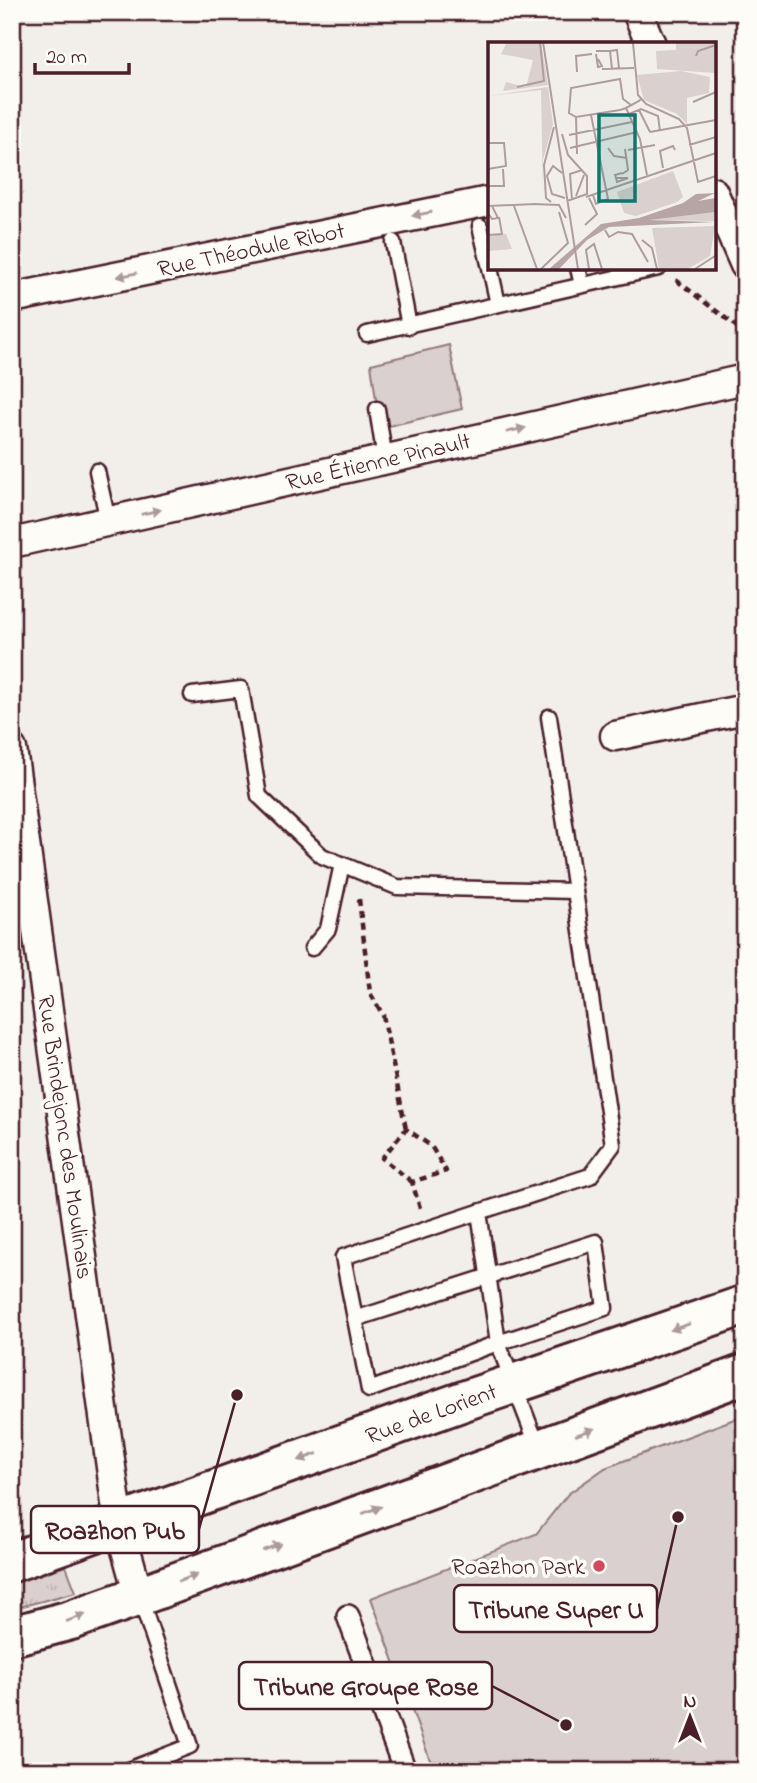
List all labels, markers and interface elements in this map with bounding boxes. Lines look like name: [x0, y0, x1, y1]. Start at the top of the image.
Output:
scale bar: [35, 32, 130, 76]
inset map: [488, 42, 715, 270]
text: 20 m: [46, 43, 87, 73]
one-way arrow: [411, 209, 433, 220]
street label: Rue Théodule Ribot: [155, 214, 348, 288]
one-way arrow: [116, 269, 138, 280]
one-way arrow: [505, 424, 527, 435]
street label: Rue Étienne Pinault: [282, 425, 475, 502]
one-way arrow: [140, 506, 162, 517]
street label: Rue Brindejonc des Moulinais: [26, 993, 101, 1282]
one-way arrow: [670, 1322, 691, 1333]
street label: Rue de Lorient: [361, 1375, 503, 1455]
one-way arrow: [575, 1426, 596, 1437]
one-way arrow: [297, 1452, 318, 1463]
one-way arrow: [361, 1504, 382, 1515]
callout: Roazhon Pub: [31, 1506, 199, 1553]
text: Roazhon Pub: [45, 1514, 185, 1552]
one-way arrow: [262, 1541, 283, 1552]
place label: Roazhon Park: [451, 1551, 585, 1586]
marker: Roazhon Park: [591, 1558, 607, 1574]
one-way arrow: [177, 1572, 198, 1583]
callout: Tribune Super U: [454, 1585, 657, 1632]
text: Tribune Super U: [468, 1593, 644, 1631]
one-way arrow: [66, 1612, 87, 1623]
callout: Tribune Groupe Rose: [239, 1662, 492, 1709]
text: Tribune Groupe Rose: [254, 1670, 480, 1708]
north arrow: [656, 1682, 726, 1752]
text: N: [684, 1689, 697, 1716]

